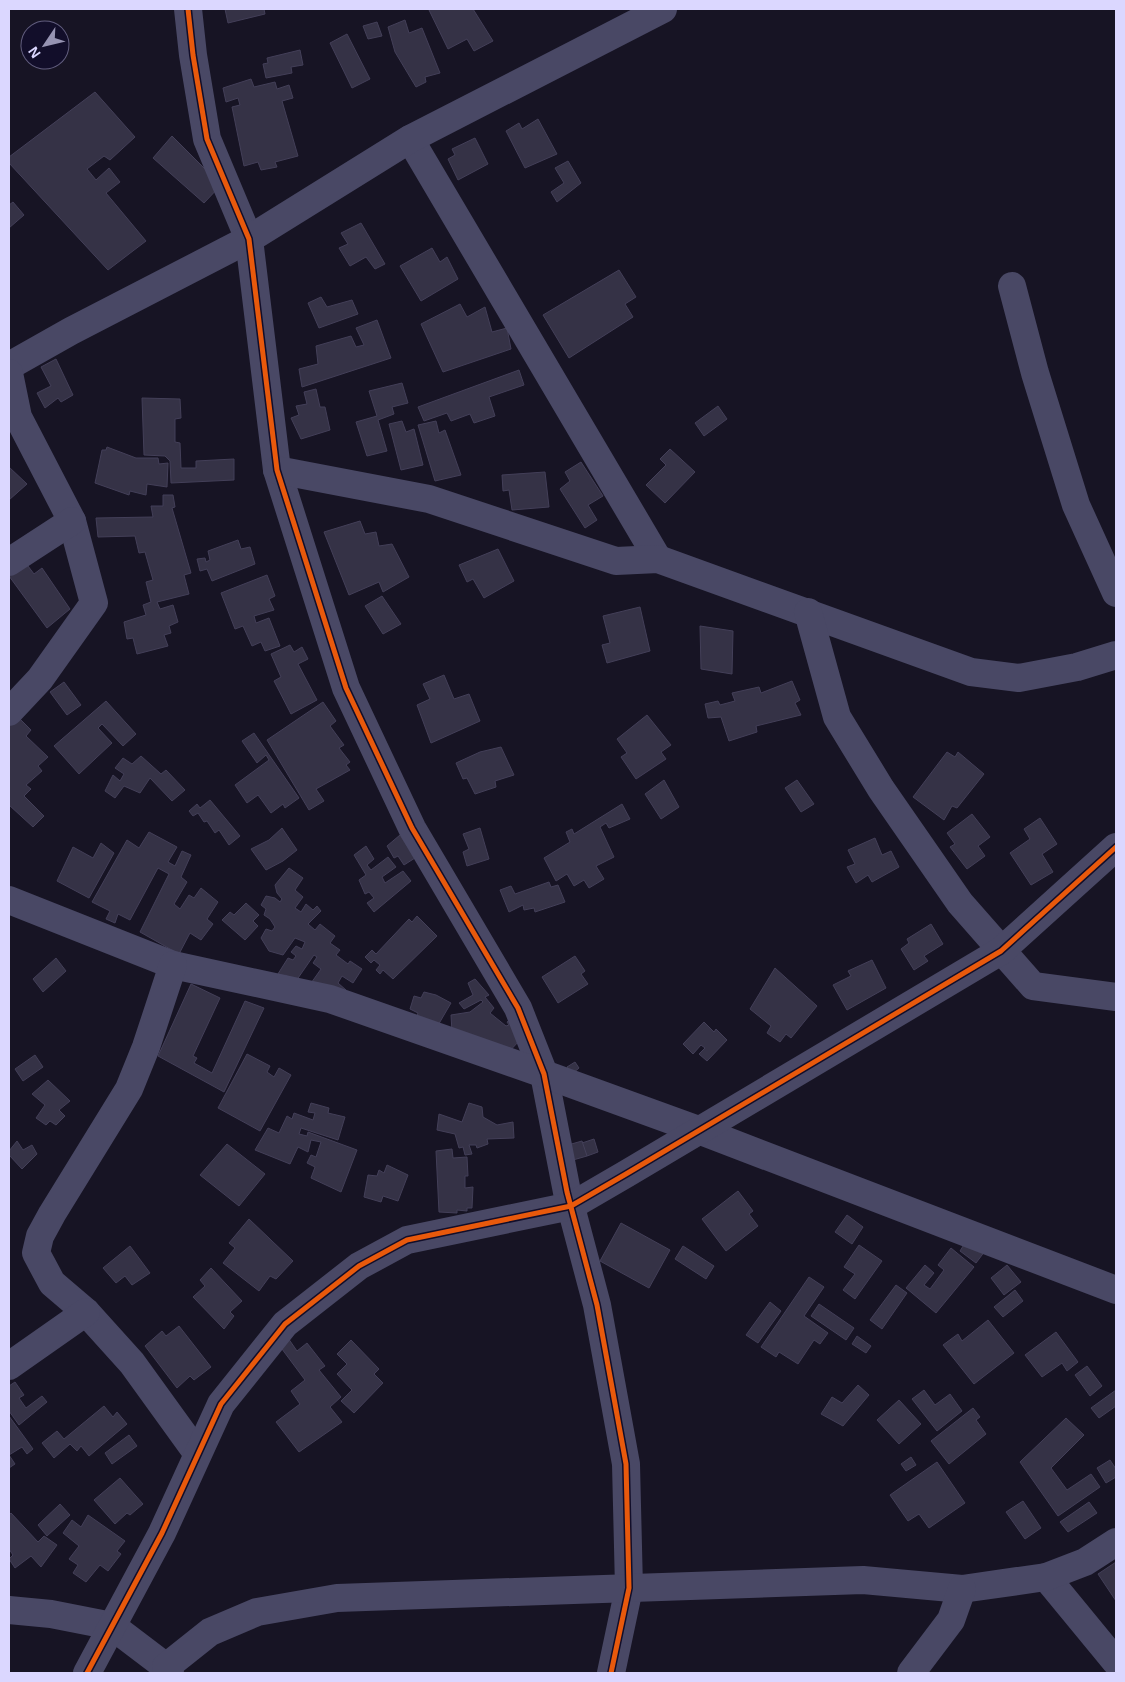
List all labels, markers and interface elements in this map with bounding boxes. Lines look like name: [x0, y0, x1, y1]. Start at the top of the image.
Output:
north arrow: [20, 20, 70, 70]
text: N: [25, 44, 44, 61]

